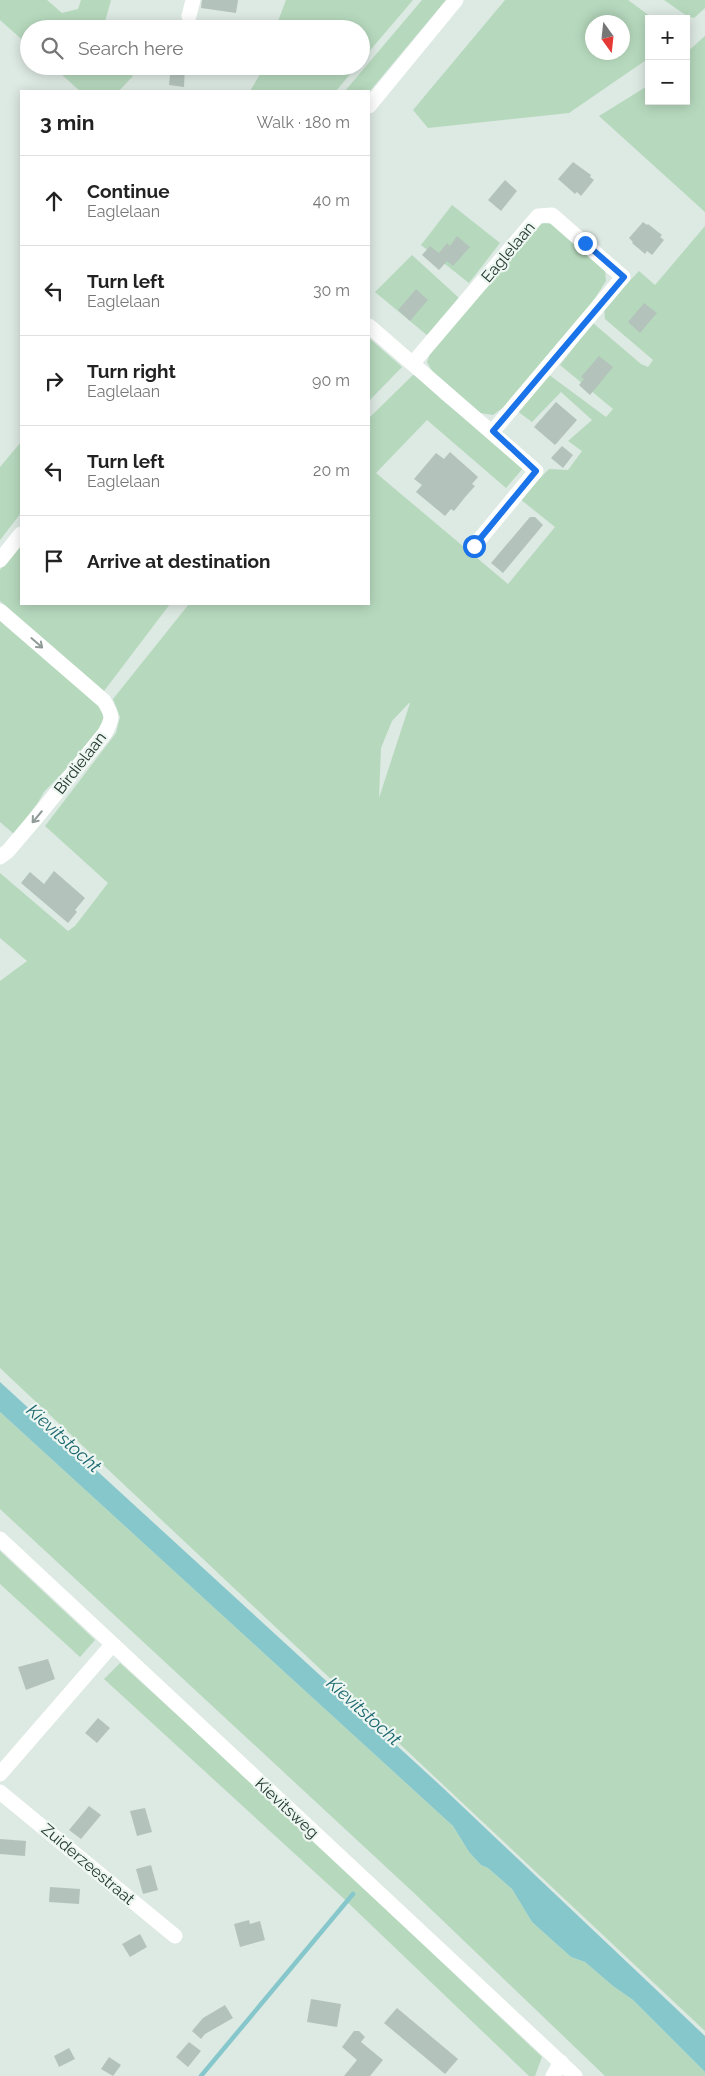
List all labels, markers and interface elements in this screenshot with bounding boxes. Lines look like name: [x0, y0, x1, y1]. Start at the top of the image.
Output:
north arrow: [585, 15, 630, 60]
map controls: [645, 15, 690, 105]
button: +: [645, 15, 690, 60]
search box: [20, 20, 370, 75]
icon: search: [38, 34, 66, 62]
text: Search here: [78, 37, 184, 59]
button: −: [645, 60, 690, 105]
text: 3 min: [40, 110, 94, 135]
text: Walk · 180 m: [256, 113, 350, 132]
text: Continue: [87, 180, 170, 202]
icon: ahead: [40, 187, 68, 215]
text: 40 m: [313, 191, 350, 210]
text: Eaglelaan: [87, 202, 160, 221]
street label: Eaglelaan: [477, 218, 539, 286]
route end: [574, 232, 597, 255]
text: Turn left: [87, 270, 164, 292]
icon: left: [40, 277, 68, 305]
text: 30 m: [313, 281, 350, 300]
text: Eaglelaan: [87, 292, 160, 311]
text: Turn right: [87, 360, 176, 382]
icon: right: [40, 367, 68, 395]
text: 90 m: [312, 371, 350, 390]
text: Eaglelaan: [87, 382, 160, 401]
text: Turn left: [87, 450, 164, 472]
icon: left: [40, 457, 68, 485]
text: 20 m: [313, 461, 350, 480]
text: Eaglelaan: [87, 472, 160, 491]
route start: [463, 535, 486, 558]
icon: arrive: [40, 547, 68, 575]
text: Arrive at destination: [87, 550, 271, 572]
one-way arrow: [30, 637, 43, 648]
street label: Birdielaan: [50, 728, 110, 798]
one-way arrow: [31, 810, 43, 823]
water label: Kievitstocht: [23, 1399, 105, 1477]
water label: Kievitstocht: [323, 1672, 405, 1750]
street label: Kievitsweg: [251, 1774, 323, 1842]
street label: Zuiderzeestraat: [38, 1820, 139, 1909]

